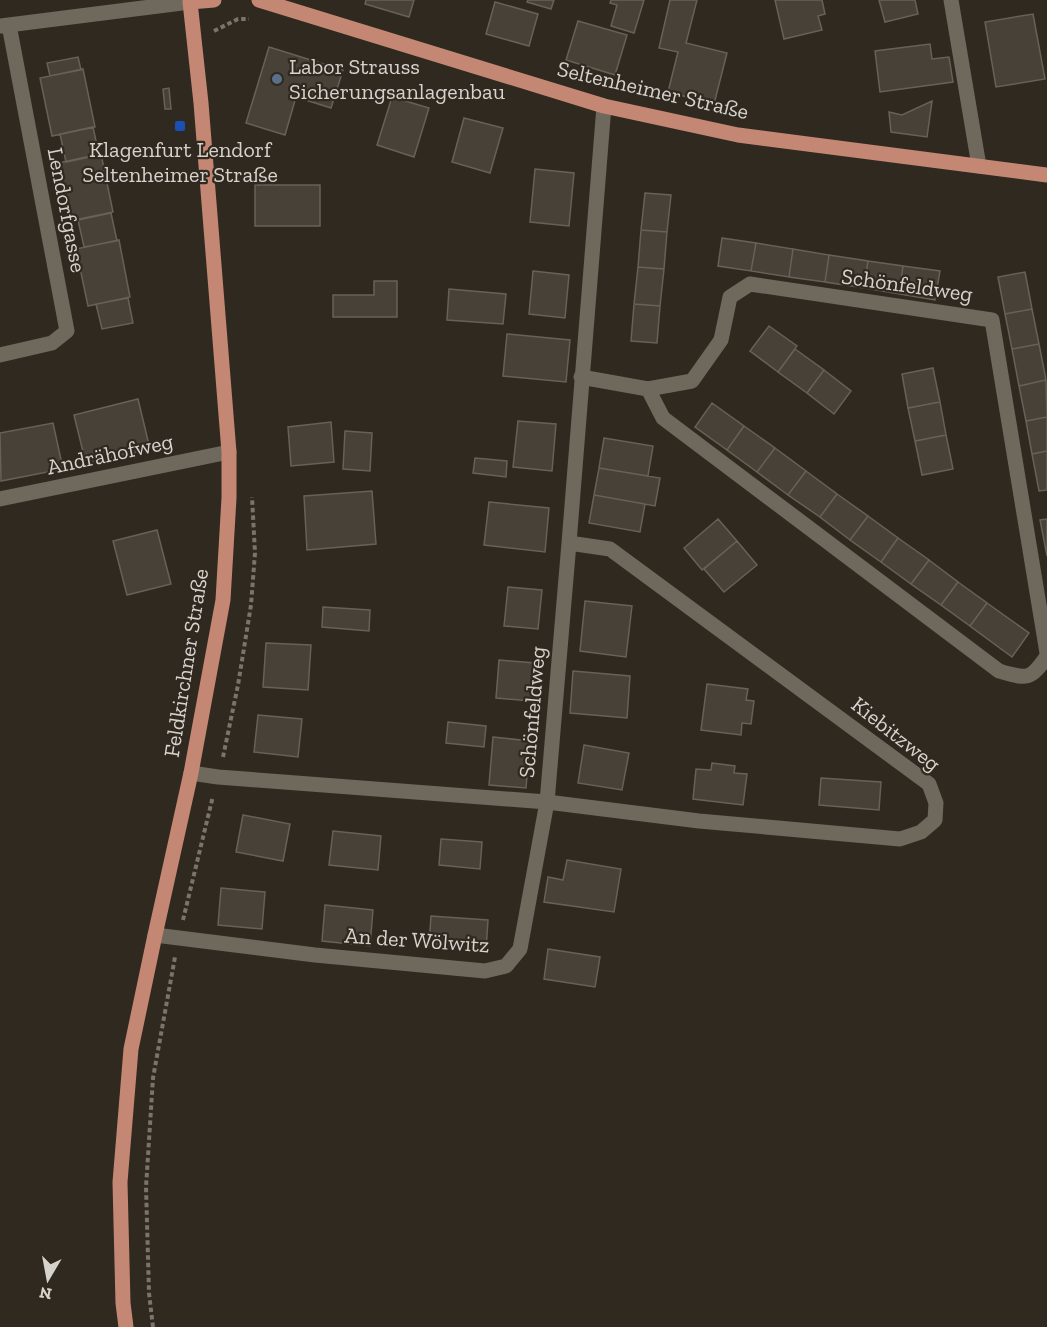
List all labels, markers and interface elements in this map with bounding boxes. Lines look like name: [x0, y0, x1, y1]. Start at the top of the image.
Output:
place label: Labor Strauss Sicherungsanlagenbau: [289, 53, 506, 105]
street label: Seltenheimer Straße: [555, 55, 751, 125]
marker: Labor Strauss Sicherungsanlagenbau: [270, 72, 284, 86]
marker: Klagenfurt Lendorf Seltenheimer Straße: [173, 119, 187, 133]
place label: Klagenfurt Lendorf Seltenheimer Straße: [82, 136, 278, 188]
street label: Lendorfgasse: [42, 145, 92, 275]
street label: Schönfeldweg: [840, 262, 974, 308]
street label: Andrähofweg: [44, 427, 176, 481]
street label: Feldkirchner Straße: [158, 567, 214, 759]
street label: Schönfeldweg: [513, 645, 551, 779]
street label: Kiebitzweg: [846, 691, 946, 777]
street label: An der Wölwitz: [344, 921, 490, 959]
north arrow: [18, 1249, 78, 1309]
text: N: [38, 1283, 53, 1304]

